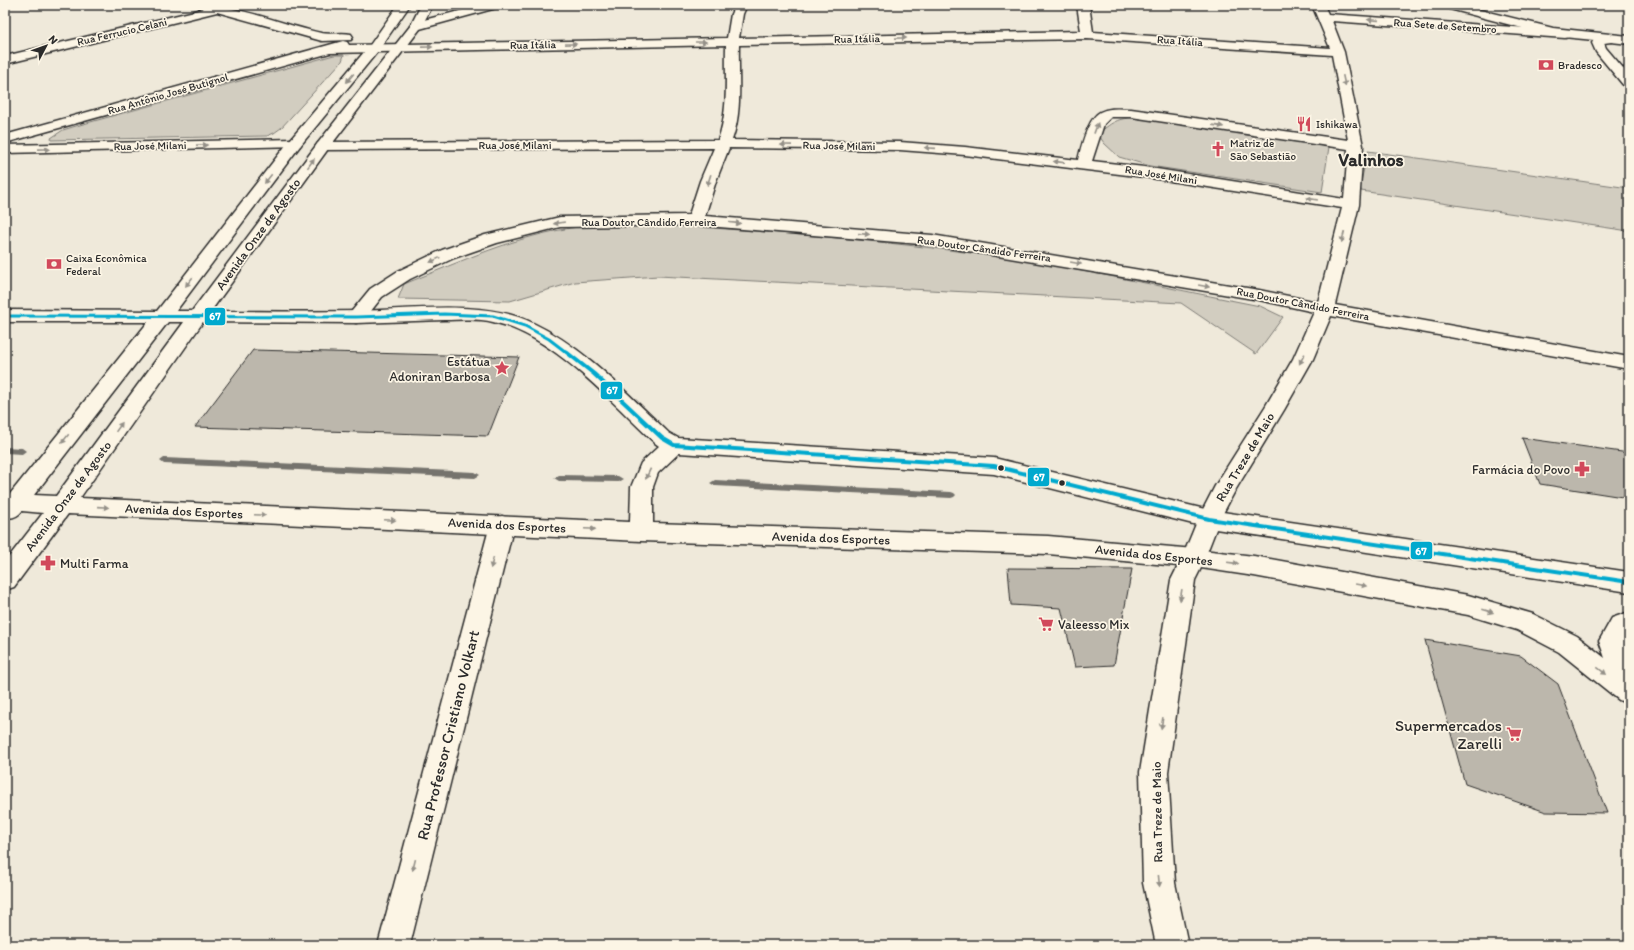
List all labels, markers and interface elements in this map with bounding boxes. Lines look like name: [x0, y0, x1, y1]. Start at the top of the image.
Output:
street label: Rua Ferrucio Celani: [76, 15, 168, 49]
street label: Rua Sete de Setembro: [1393, 16, 1497, 36]
one-way arrow: [1367, 17, 1379, 24]
north arrow: [26, 26, 66, 66]
street label: Rua Itália: [834, 32, 880, 46]
text: N: [46, 33, 61, 47]
street label: Rua Itália: [1156, 33, 1204, 49]
one-way arrow: [895, 35, 908, 41]
street label: Rua Itália: [510, 38, 556, 52]
one-way arrow: [695, 39, 708, 45]
one-way arrow: [565, 41, 578, 47]
one-way arrow: [421, 44, 434, 50]
bank icon: Bradesco: [1537, 56, 1555, 74]
place label: Bradesco: [1558, 59, 1602, 72]
street label: Rua Antônio José Butignol: [106, 71, 230, 117]
one-way arrow: [345, 72, 354, 83]
one-way arrow: [1341, 75, 1347, 87]
restaurant icon: Ishikawa: [1295, 115, 1313, 133]
place label: Ishikawa: [1316, 118, 1358, 131]
one-way arrow: [1094, 121, 1100, 133]
one-way arrow: [1212, 123, 1224, 129]
place label: Matriz de São Sebastião: [1230, 137, 1296, 163]
street label: Rua José Milani: [113, 139, 187, 153]
street label: Rua José Milani: [479, 139, 552, 152]
street label: Rua José Milani: [802, 139, 876, 153]
church icon: Matriz de São Sebastião: [1209, 140, 1227, 158]
one-way arrow: [196, 142, 208, 149]
one-way arrow: [779, 142, 792, 148]
one-way arrow: [38, 145, 50, 152]
one-way arrow: [924, 145, 936, 152]
district label: Valinhos: [1338, 149, 1404, 171]
one-way arrow: [306, 157, 315, 168]
one-way arrow: [1053, 158, 1065, 165]
street label: Rua José Milani: [1124, 163, 1198, 187]
one-way arrow: [264, 173, 272, 184]
street label: Avenida Onze de Agosto: [212, 175, 304, 293]
one-way arrow: [706, 175, 712, 187]
one-way arrow: [1306, 196, 1318, 202]
street label: Rua Doutor Cândido Ferreira: [581, 216, 717, 229]
one-way arrow: [553, 220, 565, 226]
one-way arrow: [729, 220, 741, 227]
one-way arrow: [858, 231, 870, 238]
one-way arrow: [1340, 231, 1346, 243]
street label: Rua Doutor Cândido Ferreira: [916, 233, 1052, 265]
place label: Caixa Econômica Federal: [66, 252, 147, 278]
bank icon: Caixa Econômica Federal: [45, 255, 63, 273]
one-way arrow: [429, 257, 440, 263]
one-way arrow: [1070, 260, 1082, 266]
one-way arrow: [185, 277, 193, 287]
one-way arrow: [1198, 283, 1210, 289]
street label: Rua Doutor Cândido Ferreira: [1235, 285, 1371, 323]
line badge: 67: [204, 307, 226, 326]
text: 67: [209, 310, 221, 323]
place label: Estátua Adoniran Barbosa: [389, 354, 491, 384]
one-way arrow: [1298, 354, 1305, 365]
place icon: Estátua Adoniran Barbosa: [493, 359, 511, 377]
line badge: 67: [600, 381, 623, 400]
text: 67: [606, 384, 618, 397]
street label: Rua Treze de Maio: [1213, 409, 1278, 504]
one-way arrow: [115, 421, 123, 432]
one-way arrow: [61, 434, 70, 445]
street label: Avenida Onze de Agosto: [22, 438, 115, 554]
pharmacy icon: Farmácia do Povo: [1573, 460, 1591, 478]
place label: Farmácia do Povo: [1472, 462, 1570, 477]
unlabelled marker: [996, 463, 1006, 473]
line badge: 67: [1027, 467, 1050, 487]
one-way arrow: [645, 468, 651, 479]
text: 67: [1033, 471, 1045, 484]
unlabelled marker: [1057, 478, 1067, 488]
street label: Avenida dos Esportes: [125, 500, 244, 522]
one-way arrow: [97, 503, 109, 510]
one-way arrow: [254, 512, 267, 518]
street label: Avenida dos Esportes: [448, 514, 567, 536]
one-way arrow: [384, 517, 396, 524]
one-way arrow: [584, 526, 596, 533]
street label: Avenida dos Esportes: [772, 528, 891, 548]
street label: Avenida dos Esportes: [1094, 541, 1214, 569]
line badge: 67: [1410, 541, 1433, 560]
text: 67: [1415, 545, 1427, 558]
pharmacy icon: Multi Farma: [39, 554, 57, 572]
place label: Multi Farma: [60, 556, 129, 571]
one-way arrow: [489, 557, 495, 569]
one-way arrow: [1226, 560, 1239, 566]
one-way arrow: [1354, 583, 1367, 589]
one-way arrow: [1178, 589, 1184, 601]
one-way arrow: [1482, 608, 1494, 614]
supermarket icon: Valeesso Mix: [1037, 615, 1055, 633]
place label: Valeesso Mix: [1058, 617, 1130, 632]
street label: Rua Professor Cristiano Volkart: [413, 628, 483, 842]
one-way arrow: [1596, 666, 1607, 675]
place label: Supermercados Zarelli: [1395, 716, 1502, 753]
one-way arrow: [1159, 717, 1165, 729]
supermarket icon: Supermercados Zarelli: [1505, 725, 1523, 743]
street label: Rua Treze de Maio: [1149, 761, 1165, 863]
one-way arrow: [411, 859, 417, 871]
one-way arrow: [1156, 874, 1162, 887]

